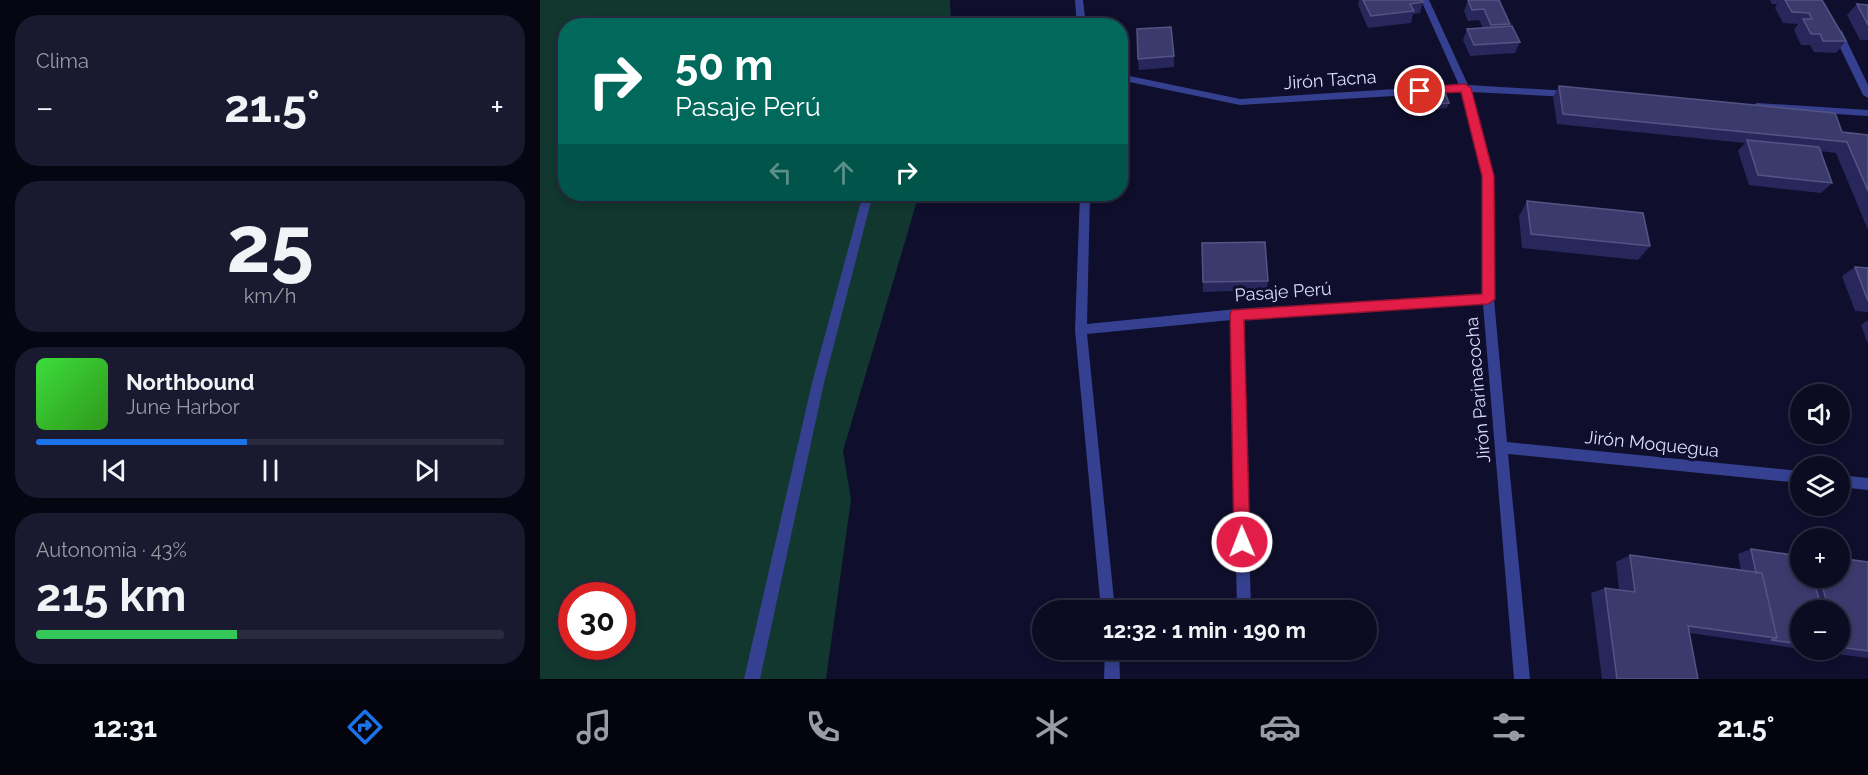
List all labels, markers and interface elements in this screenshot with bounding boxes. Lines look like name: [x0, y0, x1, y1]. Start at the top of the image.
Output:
text: 50 m: [675, 41, 773, 90]
icon: right: [576, 42, 654, 120]
text: Clima: [36, 49, 89, 73]
pin: [1394, 65, 1445, 116]
street label: Jirón Tacna: [1283, 66, 1377, 93]
icon: arrive: [1403, 74, 1436, 107]
text: 21.5°: [224, 80, 320, 133]
text: −: [36, 88, 54, 127]
text: +: [490, 88, 504, 127]
text: Pasaje Perú: [675, 91, 821, 122]
icon: left: [764, 156, 797, 189]
icon: ahead: [827, 156, 860, 189]
icon: right: [890, 156, 923, 189]
text: 25: [226, 199, 314, 290]
street label: Pasaje Perú: [1234, 278, 1332, 305]
text: km/h: [244, 284, 296, 308]
street label: Jirón Parinacocha: [1461, 316, 1494, 464]
text: Northbound: [126, 369, 255, 395]
map controls: [1790, 384, 1850, 660]
button: sound: [1790, 384, 1850, 444]
text: June Harbor: [126, 395, 240, 419]
street label: Jirón Moquegua: [1584, 426, 1720, 461]
icon: previous: [98, 454, 131, 487]
icon: pause: [254, 454, 287, 487]
icon: next: [410, 454, 443, 487]
button: layers: [1790, 456, 1850, 516]
position arrow: [1210, 510, 1274, 574]
button: +: [1790, 528, 1850, 588]
text: Autonomía · 43%: [36, 538, 187, 562]
text: 215 km: [36, 569, 186, 622]
speed limit sign: 30: [558, 582, 636, 660]
button: −: [1790, 600, 1850, 660]
text: 12:32 · 1 min · 190 m: [1103, 617, 1306, 643]
icon: directions: [344, 706, 386, 748]
icon: music: [573, 706, 615, 748]
icon: phone: [802, 706, 844, 748]
icon: climate: [1031, 706, 1073, 748]
icon: car: [1259, 706, 1301, 748]
icon: filters: [1488, 706, 1530, 748]
text: 12:31: [93, 712, 157, 743]
text: 21.5°: [1717, 712, 1775, 743]

